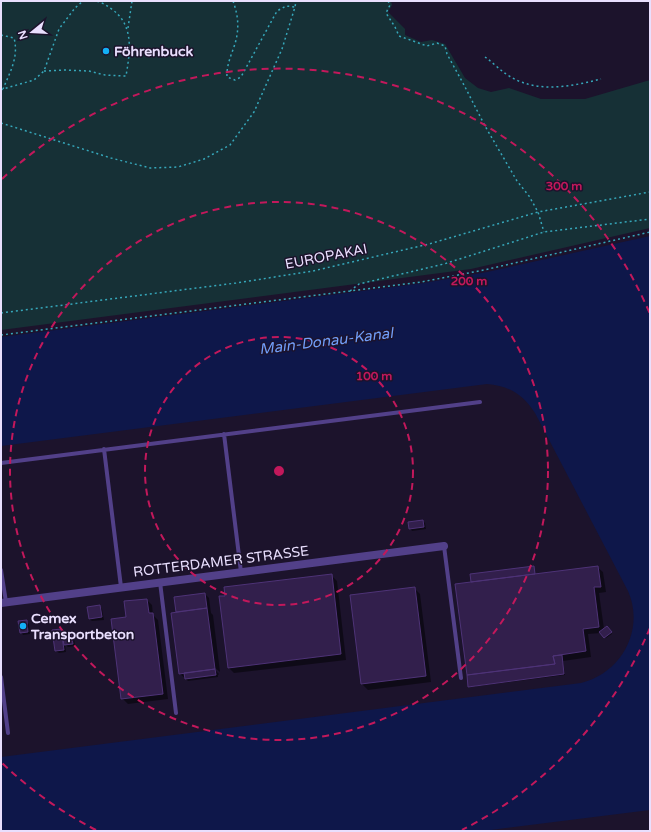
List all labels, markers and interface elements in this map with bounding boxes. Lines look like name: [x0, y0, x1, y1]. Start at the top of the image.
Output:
north arrow: [12, 12, 52, 52]
text: N: [15, 29, 31, 41]
place label: Föhrenbuck: [114, 43, 193, 60]
marker: Föhrenbuck: [101, 46, 111, 56]
text: 300 m: [546, 179, 582, 193]
street label: EUROPAKAI: [283, 240, 369, 273]
text: 200 m: [451, 274, 487, 288]
water label: Main-Donau-Kanal: [258, 324, 396, 358]
text: 100 m: [356, 369, 392, 383]
centre of rings: [272, 464, 286, 478]
street label: ROTTERDAMER STRASSE: [132, 542, 310, 581]
place label: Cemex Transportbeton: [30, 610, 134, 643]
marker: Cemex Transportbeton: [18, 621, 28, 631]

